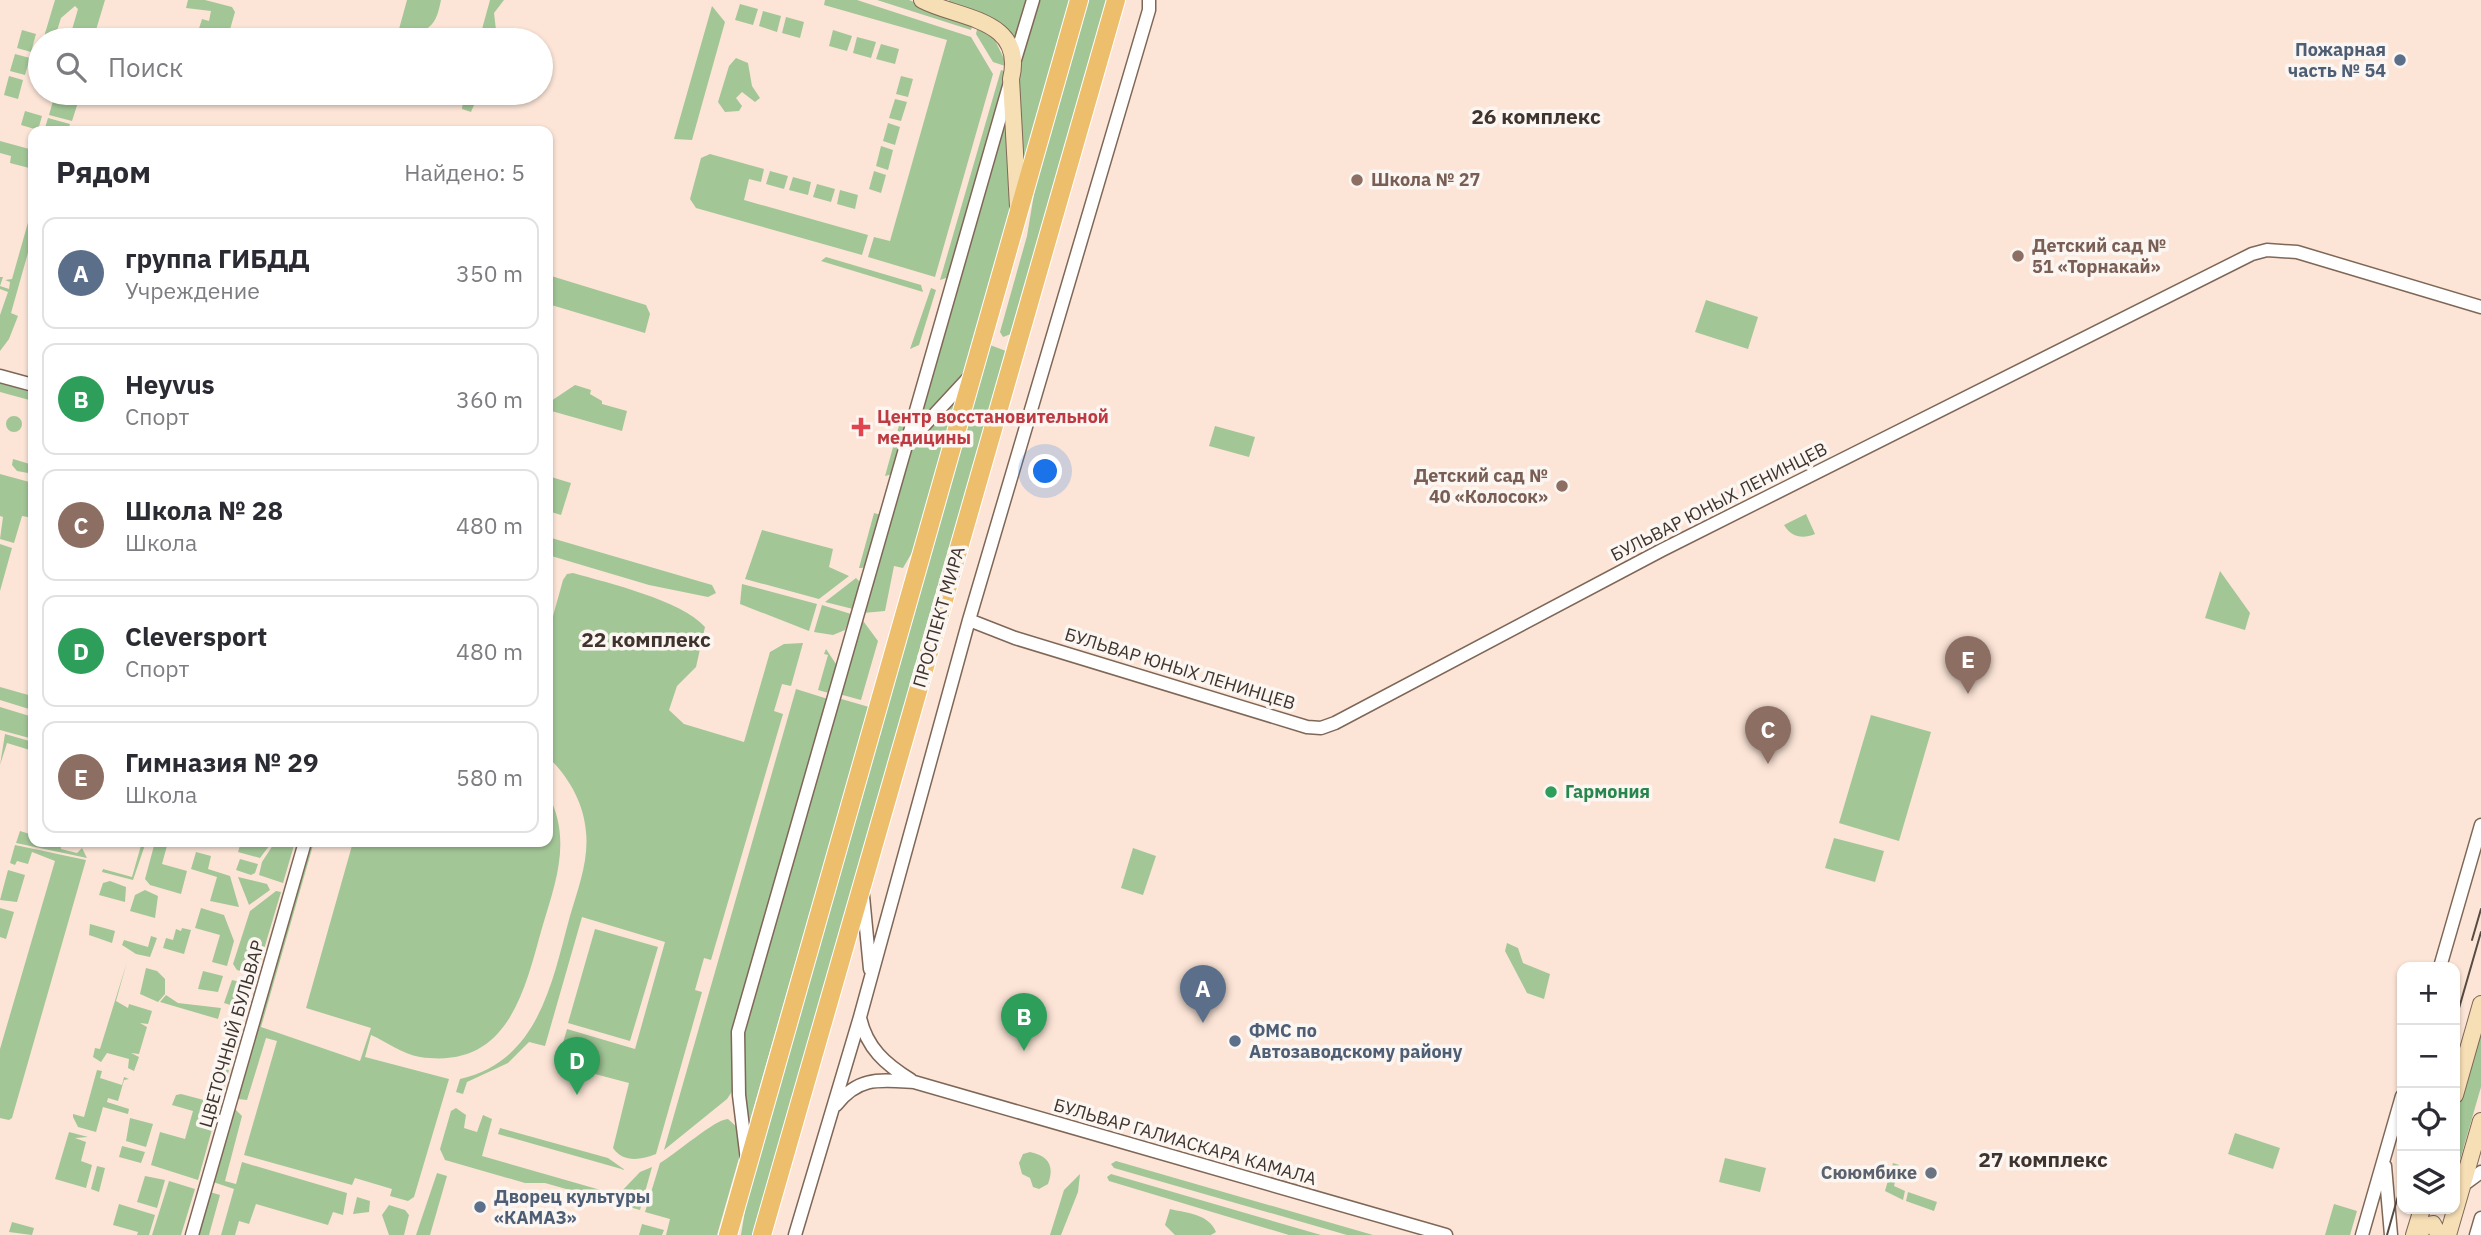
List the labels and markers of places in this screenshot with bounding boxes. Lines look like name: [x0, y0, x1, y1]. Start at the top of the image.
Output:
place label: Пожарная часть № 54: [2288, 38, 2386, 82]
marker: Пожарная часть № 54: [2392, 52, 2408, 68]
place label: Школа № 27: [1371, 168, 1480, 191]
marker: Школа № 27: [1349, 172, 1365, 188]
place label: Детский сад № 51 «Торнакай»: [2032, 234, 2166, 278]
marker: Детский сад № 51 «Торнакай»: [2010, 248, 2026, 264]
place label: Центр восстановительной медицины: [877, 405, 1109, 449]
marker: Центр восстановительной медицины: [851, 417, 871, 437]
place label: Детский сад № 40 «Колосок»: [1414, 464, 1548, 508]
marker: Детский сад № 40 «Колосок»: [1554, 478, 1570, 494]
pin: E: [1945, 636, 1991, 694]
pin: C: [1745, 706, 1791, 764]
place label: Гармония: [1565, 780, 1650, 803]
marker: Гармония: [1543, 784, 1559, 800]
pin: A: [1180, 965, 1226, 1023]
pin: B: [1001, 993, 1047, 1051]
place label: ФМС по Автозаводскому району: [1249, 1019, 1463, 1063]
marker: ФМС по Автозаводскому району: [1227, 1033, 1243, 1049]
pin: D: [554, 1037, 600, 1095]
place label: Сююмбике: [1821, 1161, 1917, 1184]
marker: Сююмбике: [1923, 1165, 1939, 1181]
place label: Дворец культуры «КАМАЗ»: [494, 1185, 650, 1229]
marker: Дворец культуры «КАМАЗ»: [472, 1199, 488, 1215]

